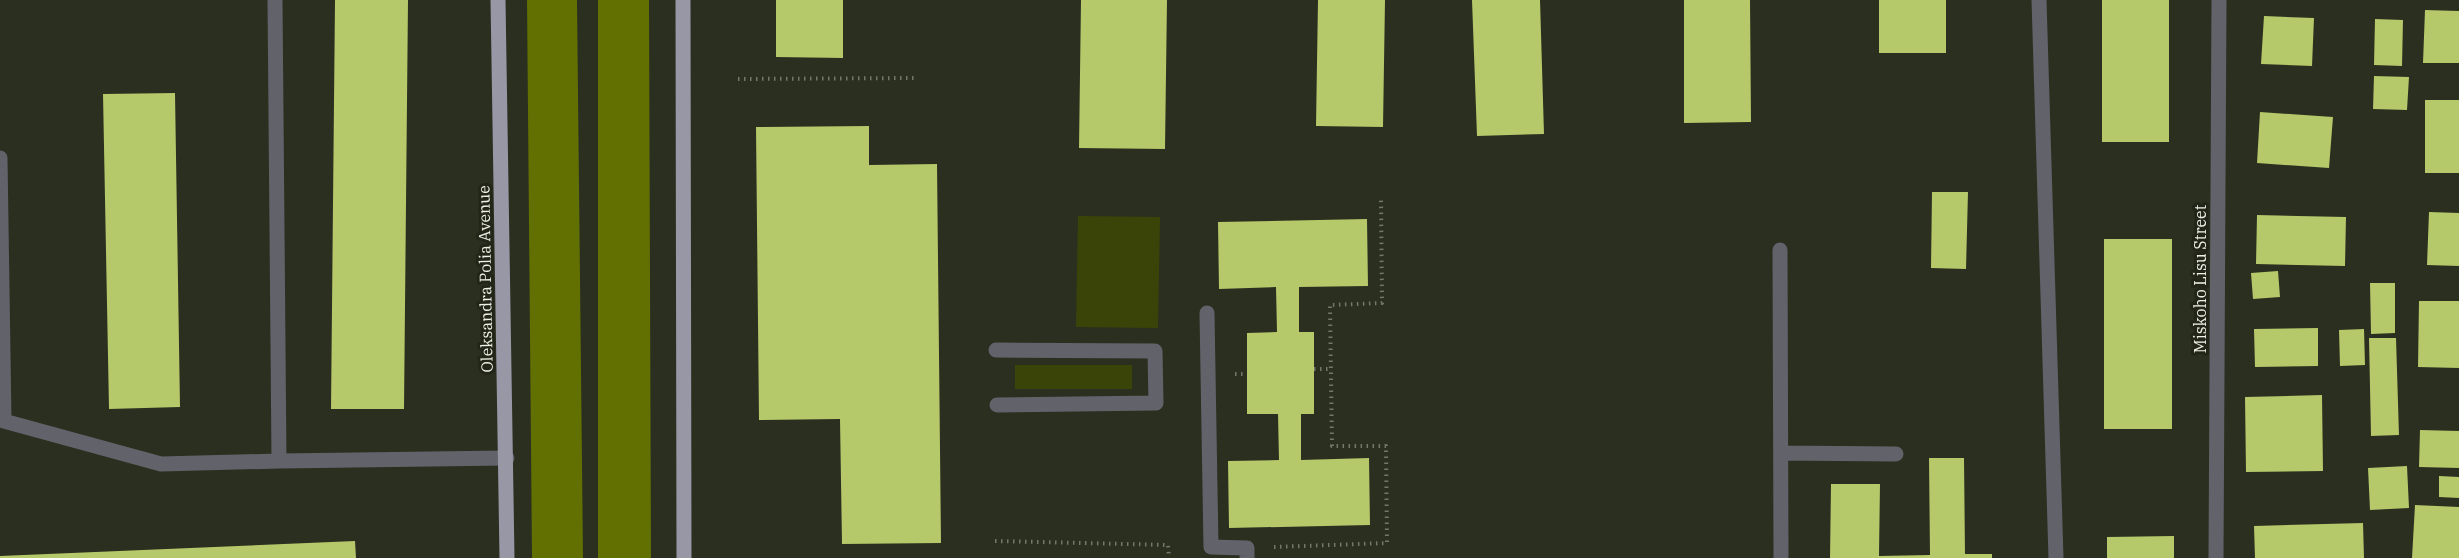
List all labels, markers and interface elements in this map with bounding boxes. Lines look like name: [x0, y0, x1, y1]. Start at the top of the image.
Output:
street label: Oleksandra Polia Avenue: [473, 185, 497, 373]
street label: Miskoho Lisu Street: [2190, 204, 2210, 353]

